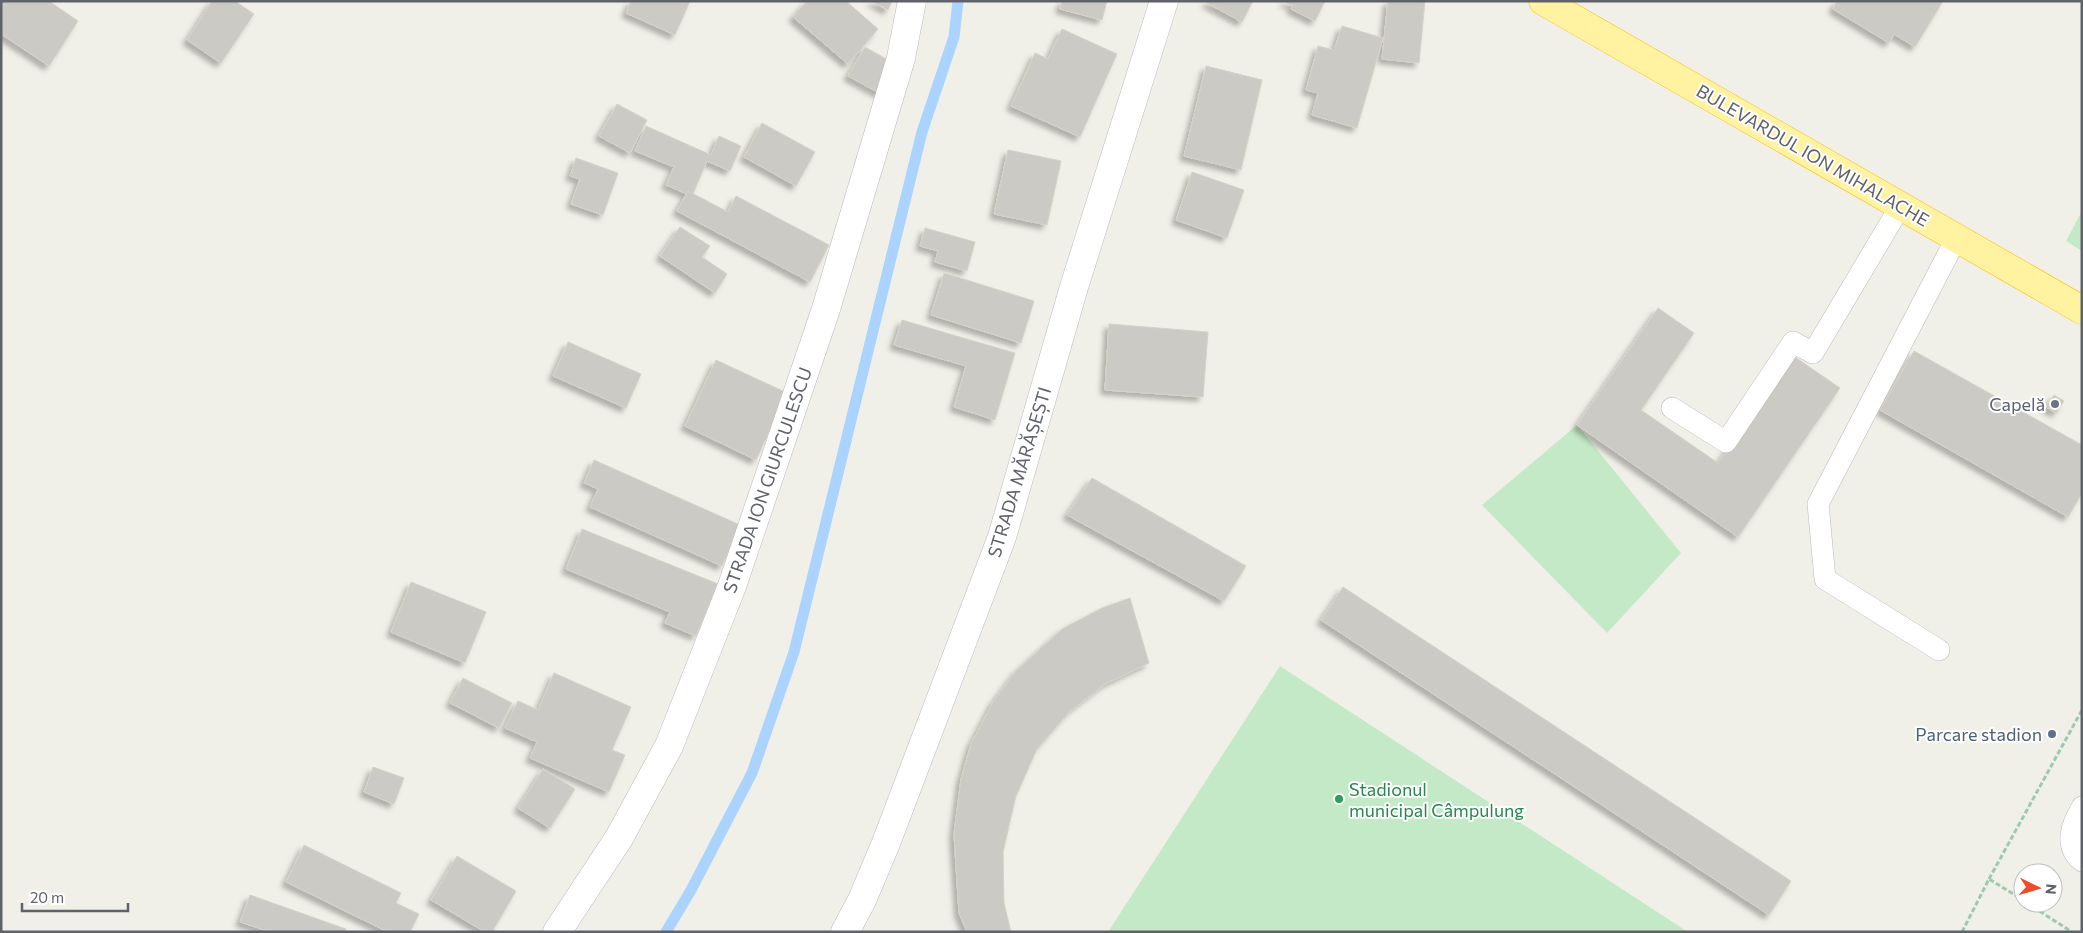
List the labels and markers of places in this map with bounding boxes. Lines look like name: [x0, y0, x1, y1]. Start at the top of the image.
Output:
place label: Capelă: [1989, 393, 2045, 415]
marker: Capelă: [2049, 398, 2061, 410]
place label: Parcare stadion: [1915, 723, 2042, 745]
marker: Parcare stadion: [2046, 728, 2058, 740]
place label: Stadionul municipal Câmpulung: [1349, 778, 1524, 821]
marker: Stadionul municipal Câmpulung: [1333, 793, 1345, 805]

